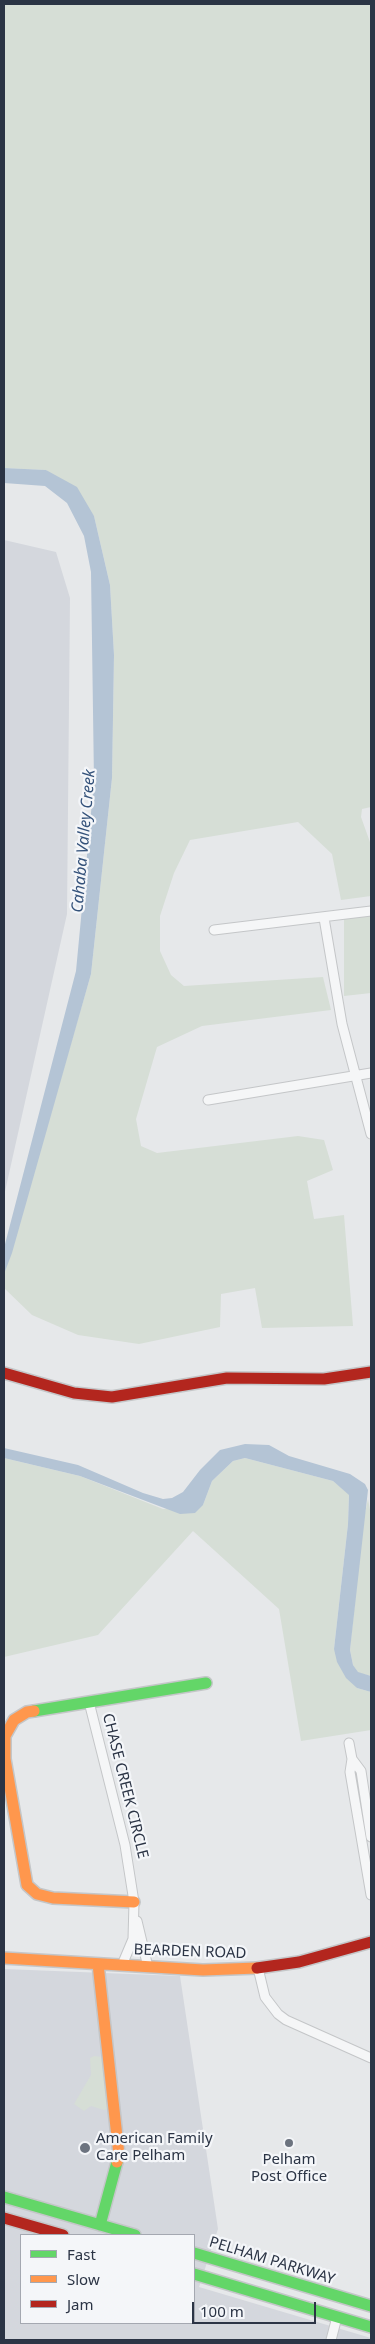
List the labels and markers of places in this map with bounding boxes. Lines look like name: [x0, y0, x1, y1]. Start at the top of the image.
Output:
place label: American Family Care Pelham: [96, 2130, 213, 2165]
marker: Pelham Post Office: [283, 2137, 295, 2149]
marker: American Family Care Pelham: [78, 2141, 92, 2155]
place label: Pelham Post Office: [251, 2151, 327, 2186]

